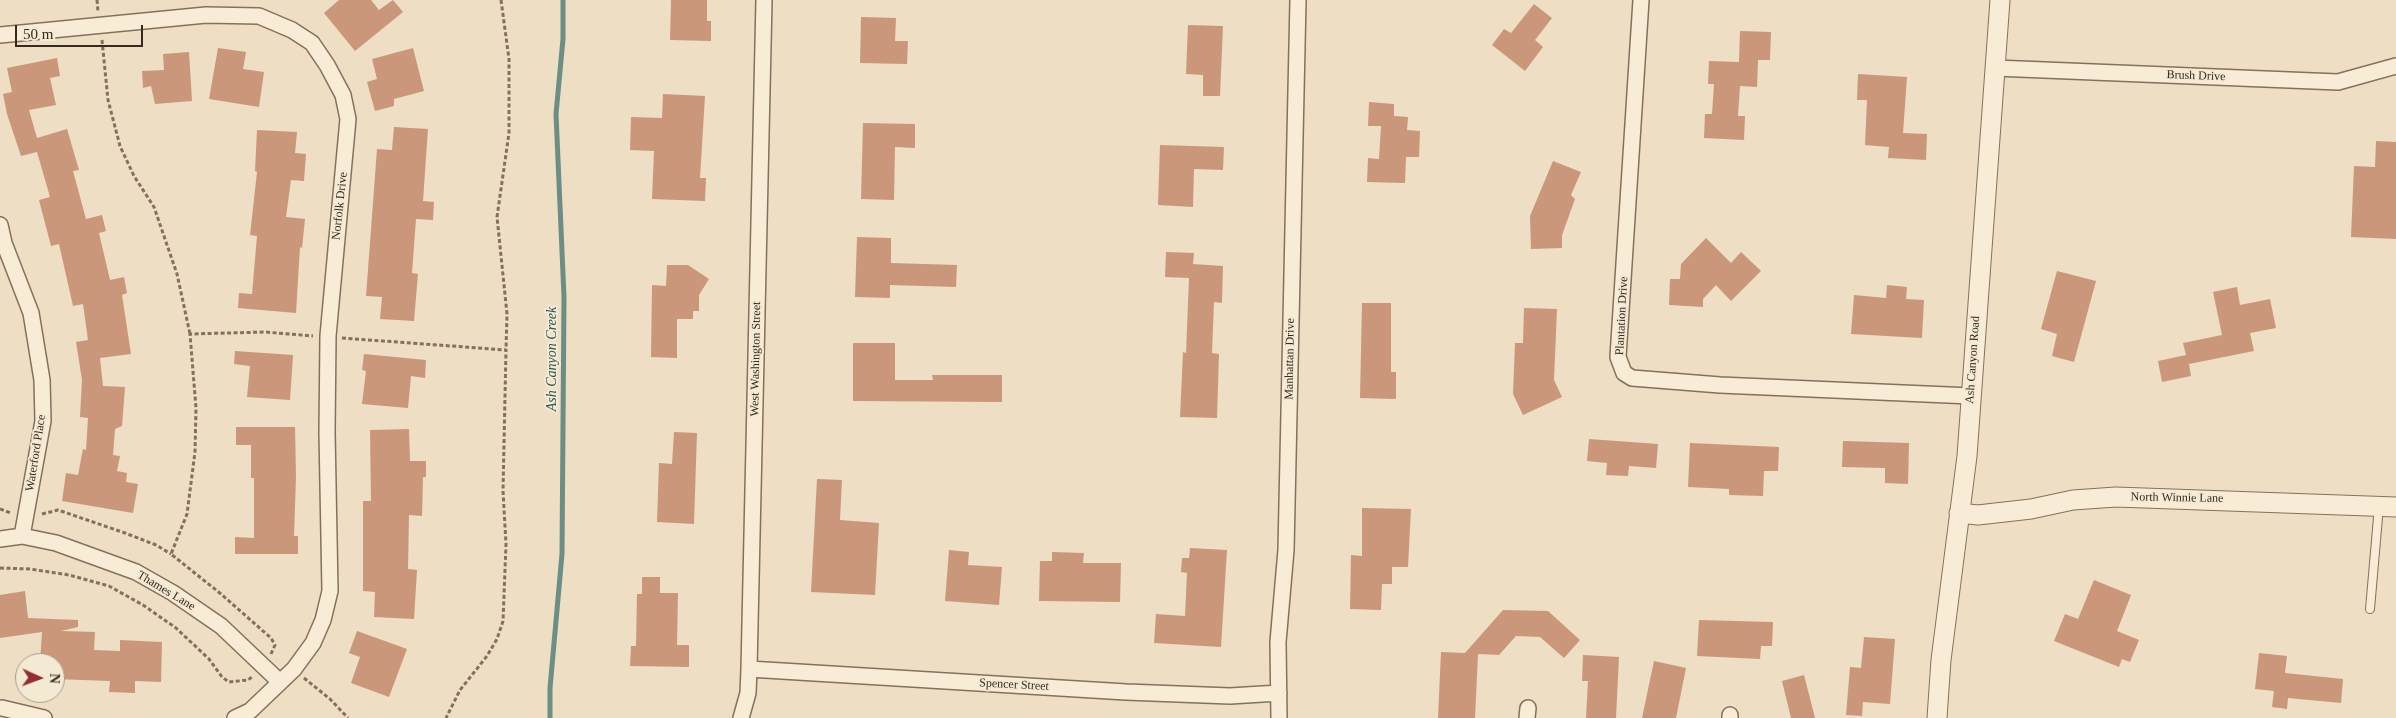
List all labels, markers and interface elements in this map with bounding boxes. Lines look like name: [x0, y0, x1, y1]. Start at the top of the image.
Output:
scale bar: [18, 15, 145, 47]
text: 50 m: [23, 26, 53, 42]
street label: Brush Drive: [2166, 68, 2226, 84]
street label: Norfolk Drive: [329, 171, 351, 241]
street label: Plantation Drive: [1613, 276, 1631, 356]
street label: West Washington Street: [748, 302, 764, 416]
water label: Ash Canyon Creek: [544, 307, 560, 411]
street label: Ash Canyon Road: [1963, 316, 1983, 404]
street label: Manhattan Drive: [1282, 318, 1298, 400]
street label: Waterford Place: [23, 414, 49, 492]
street label: North Winnie Lane: [2130, 490, 2224, 506]
street label: Thames Lane: [134, 568, 198, 614]
north arrow: [15, 653, 65, 703]
text: N: [47, 673, 62, 684]
street label: Spencer Street: [979, 676, 1049, 694]

